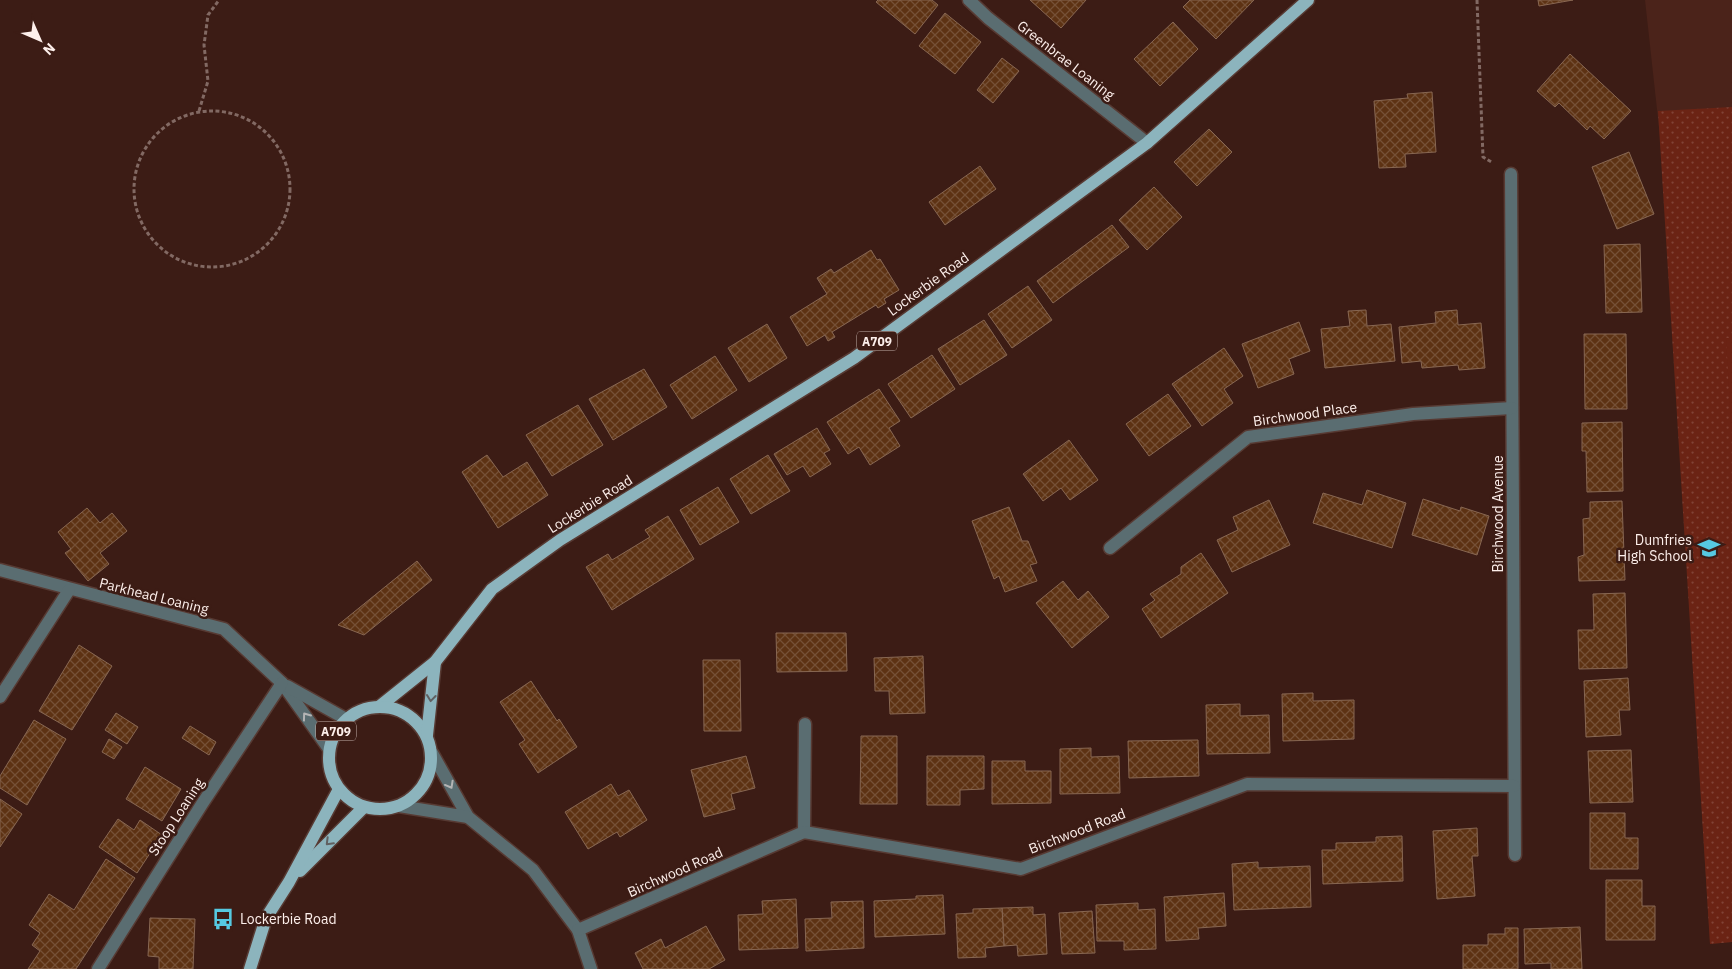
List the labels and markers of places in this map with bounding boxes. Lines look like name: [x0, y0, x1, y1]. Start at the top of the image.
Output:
place label: Dumfries High School: [1617, 531, 1692, 565]
school or university icon: Dumfries High School: [1696, 535, 1722, 561]
bus stop icon: Lockerbie Road: [210, 906, 236, 932]
place label: Lockerbie Road: [240, 910, 337, 928]

